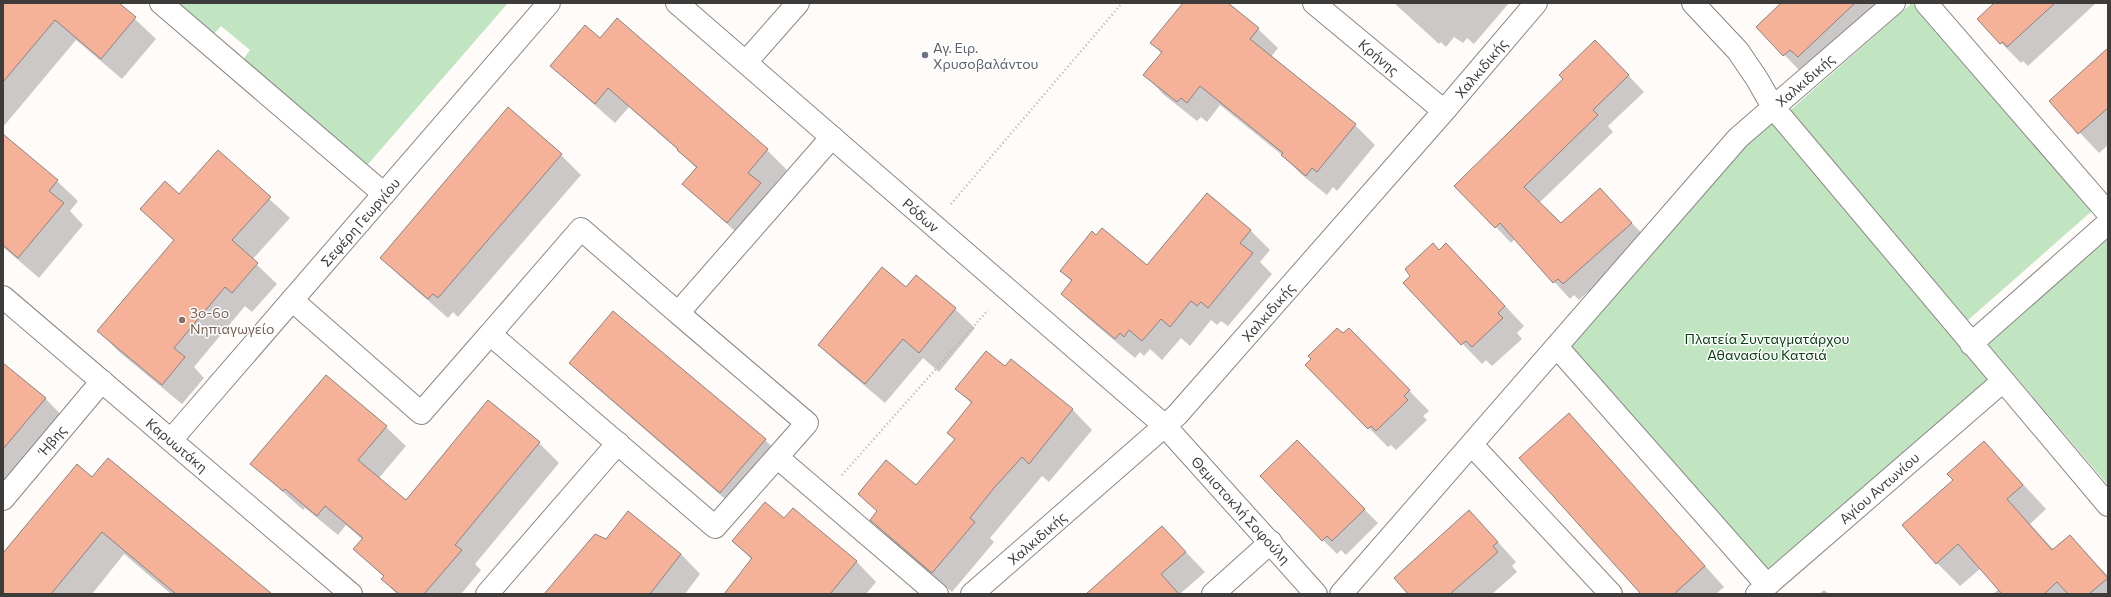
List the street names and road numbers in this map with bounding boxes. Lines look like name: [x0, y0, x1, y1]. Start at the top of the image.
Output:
street label: Κρήνης: [1355, 35, 1403, 79]
street label: Χαλκιδικής: [1451, 35, 1511, 101]
street label: Χαλκιδικής: [1772, 50, 1838, 110]
street label: Σεφέρη Γεωργίου: [317, 174, 403, 270]
street label: Ρόδων: [899, 195, 943, 235]
street label: Χαλκιδικής: [1238, 279, 1298, 345]
street label: Καρυωτάκη: [143, 414, 211, 476]
street label: Ήβης: [33, 421, 70, 460]
street label: Αγίου Αντωνίου: [1836, 449, 1923, 527]
street label: Θεμιστοκλή Σοφούλη: [1188, 453, 1294, 567]
street label: Χαλκιδικής: [1004, 508, 1070, 568]

